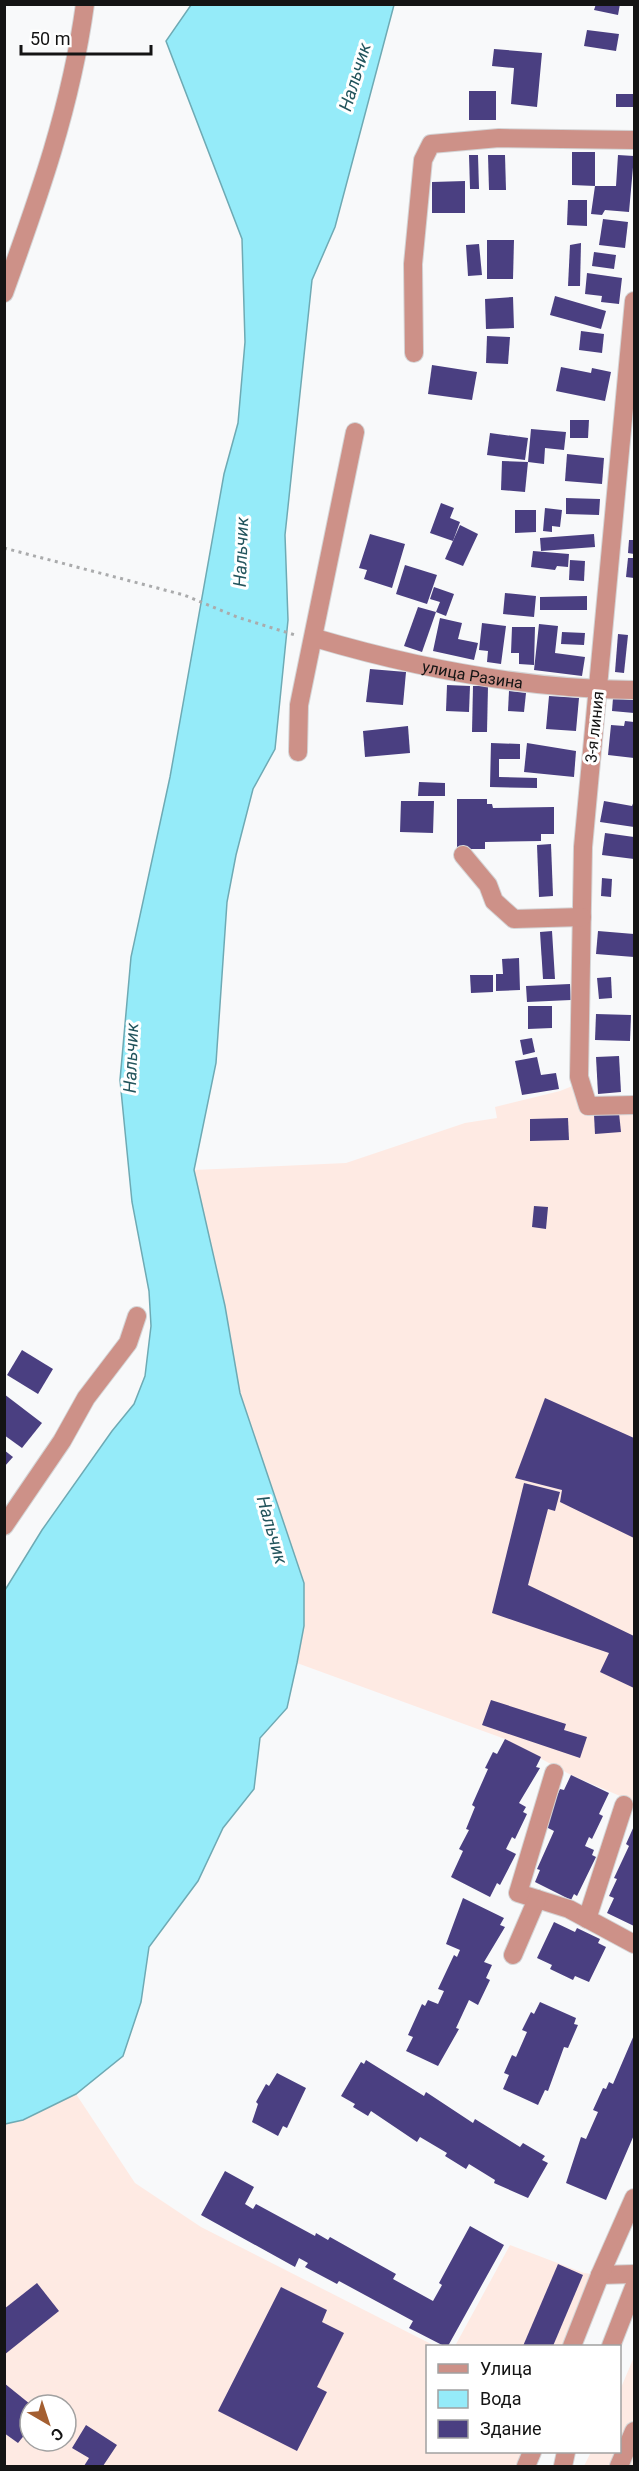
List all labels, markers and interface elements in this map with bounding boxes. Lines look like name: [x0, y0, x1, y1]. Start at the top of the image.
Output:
scale bar: [21, 18, 152, 56]
text: 50 m: [30, 28, 70, 49]
water label: Нальчик: [334, 40, 375, 113]
water label: Нальчик: [229, 516, 252, 587]
street label: улица Разина: [420, 657, 524, 693]
street label: 3-я линия: [581, 690, 608, 764]
water label: Нальчик: [119, 1022, 142, 1093]
water label: Нальчик: [253, 1493, 292, 1567]
legend: [426, 2345, 621, 2453]
text: Улица: [480, 2358, 532, 2379]
text: Вода: [480, 2388, 522, 2409]
north arrow: [18, 2393, 78, 2453]
text: Здание: [480, 2418, 542, 2439]
text: С: [47, 2424, 67, 2445]

